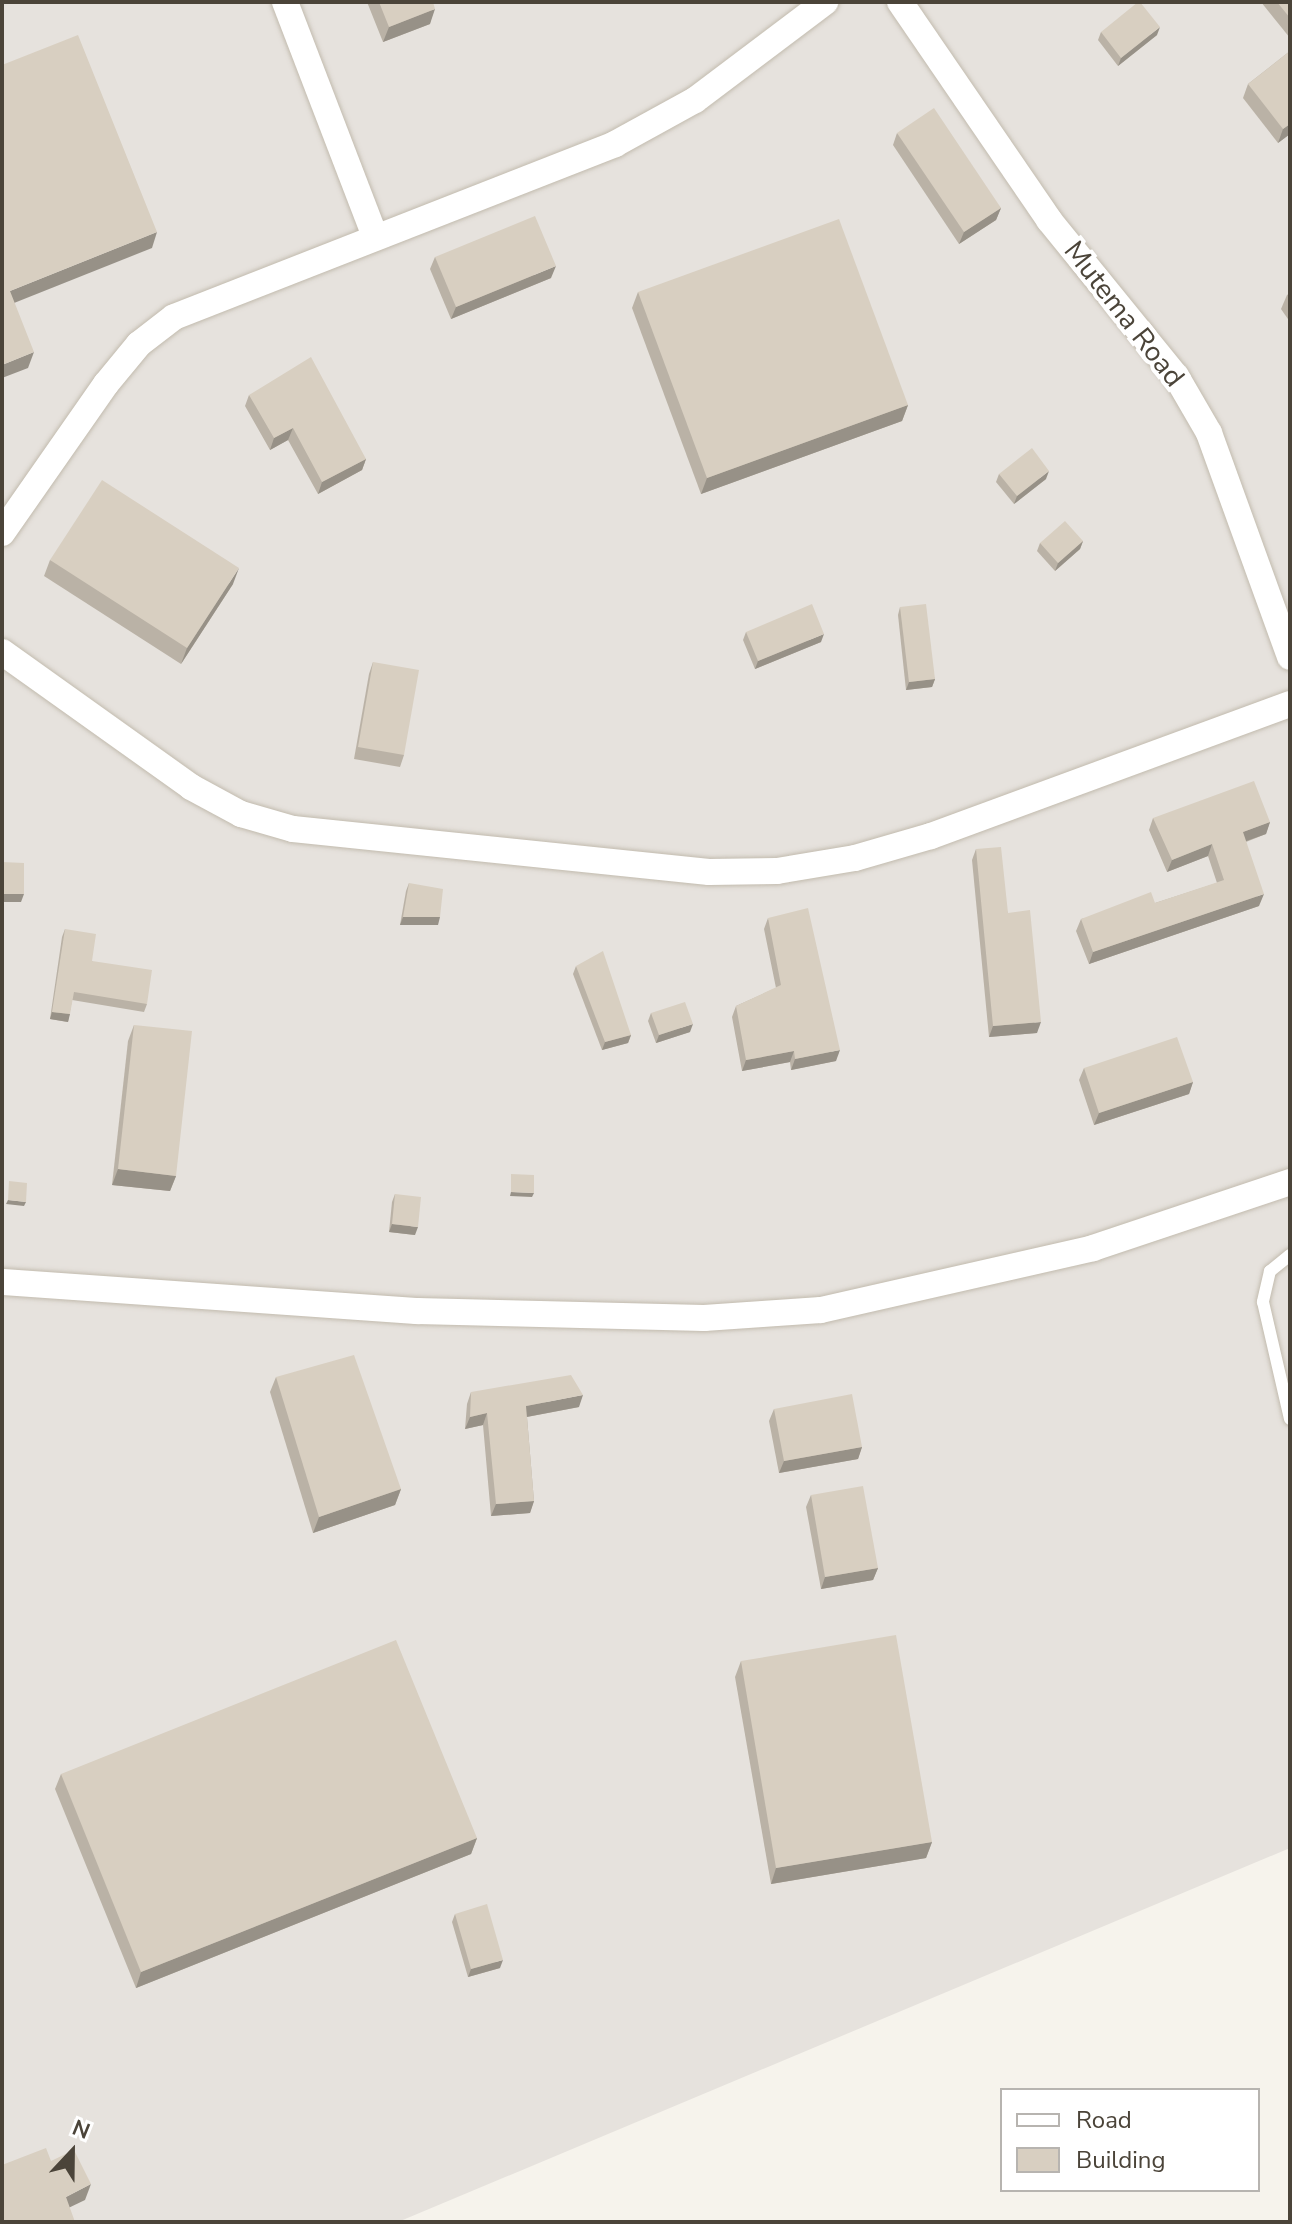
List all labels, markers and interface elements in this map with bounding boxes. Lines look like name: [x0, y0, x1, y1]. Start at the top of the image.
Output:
street label: Mutema Road: [1057, 235, 1191, 393]
legend: [1000, 2088, 1260, 2192]
text: Road: [1076, 2104, 1132, 2136]
north arrow: [32, 2112, 112, 2192]
text: N: [68, 2113, 94, 2147]
text: Building: [1076, 2144, 1166, 2176]

